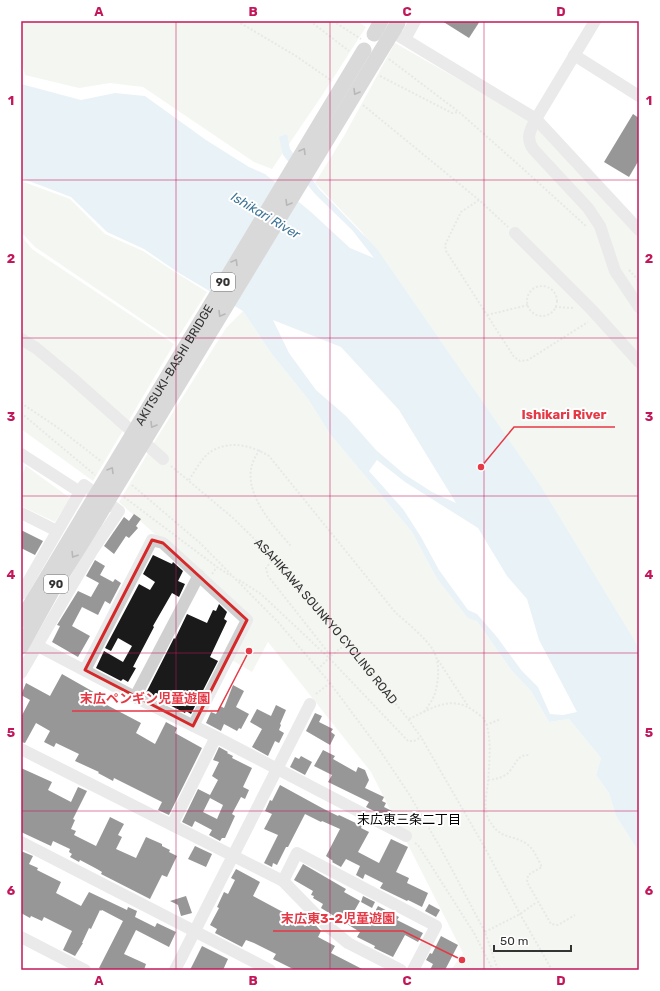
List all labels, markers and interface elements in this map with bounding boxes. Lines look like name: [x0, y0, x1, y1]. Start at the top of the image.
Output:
text: A: [94, 4, 104, 19]
text: B: [248, 4, 258, 19]
text: C: [402, 4, 412, 19]
text: D: [556, 4, 566, 19]
one-way arrow: [353, 88, 360, 95]
text: 1: [8, 93, 14, 108]
text: 1: [646, 93, 652, 108]
one-way arrow: [298, 148, 305, 155]
water label: Ishikari River: [229, 189, 304, 242]
one-way arrow: [286, 199, 293, 206]
text: 2: [7, 251, 15, 266]
text: 2: [645, 251, 653, 266]
one-way arrow: [231, 259, 238, 266]
road number: 90: [211, 273, 235, 291]
street label: AKITSUKI-BASHI BRIDGE: [133, 302, 216, 428]
one-way arrow: [218, 310, 225, 317]
callout: Ishikari River: [514, 402, 615, 427]
text: Ishikari River: [522, 407, 607, 422]
text: 3: [7, 409, 16, 424]
text: 3: [645, 409, 654, 424]
one-way arrow: [151, 421, 158, 428]
one-way arrow: [106, 467, 113, 474]
street label: ASAHIKAWA SOUNKYO CYCLING ROAD: [251, 536, 400, 707]
one-way arrow: [71, 551, 79, 558]
text: 4: [7, 567, 16, 582]
text: 4: [645, 567, 654, 582]
road number: 90: [44, 575, 68, 593]
callout: 末広ペンギン児童遊園: [72, 686, 218, 711]
text: 末広ペンギン児童遊園: [80, 691, 210, 706]
text: 5: [7, 725, 15, 740]
text: 5: [645, 725, 653, 740]
district label: 末広東三条二丁目: [357, 812, 461, 827]
text: 6: [7, 883, 16, 898]
text: 6: [645, 883, 654, 898]
callout: 末広東3-2児童遊園: [273, 906, 403, 931]
text: 末広東3-2児童遊園: [281, 911, 395, 926]
scale bar: [494, 927, 571, 953]
text: 50 m: [500, 934, 528, 948]
text: A: [94, 973, 104, 988]
text: B: [248, 973, 258, 988]
text: C: [402, 973, 412, 988]
text: D: [556, 973, 566, 988]

